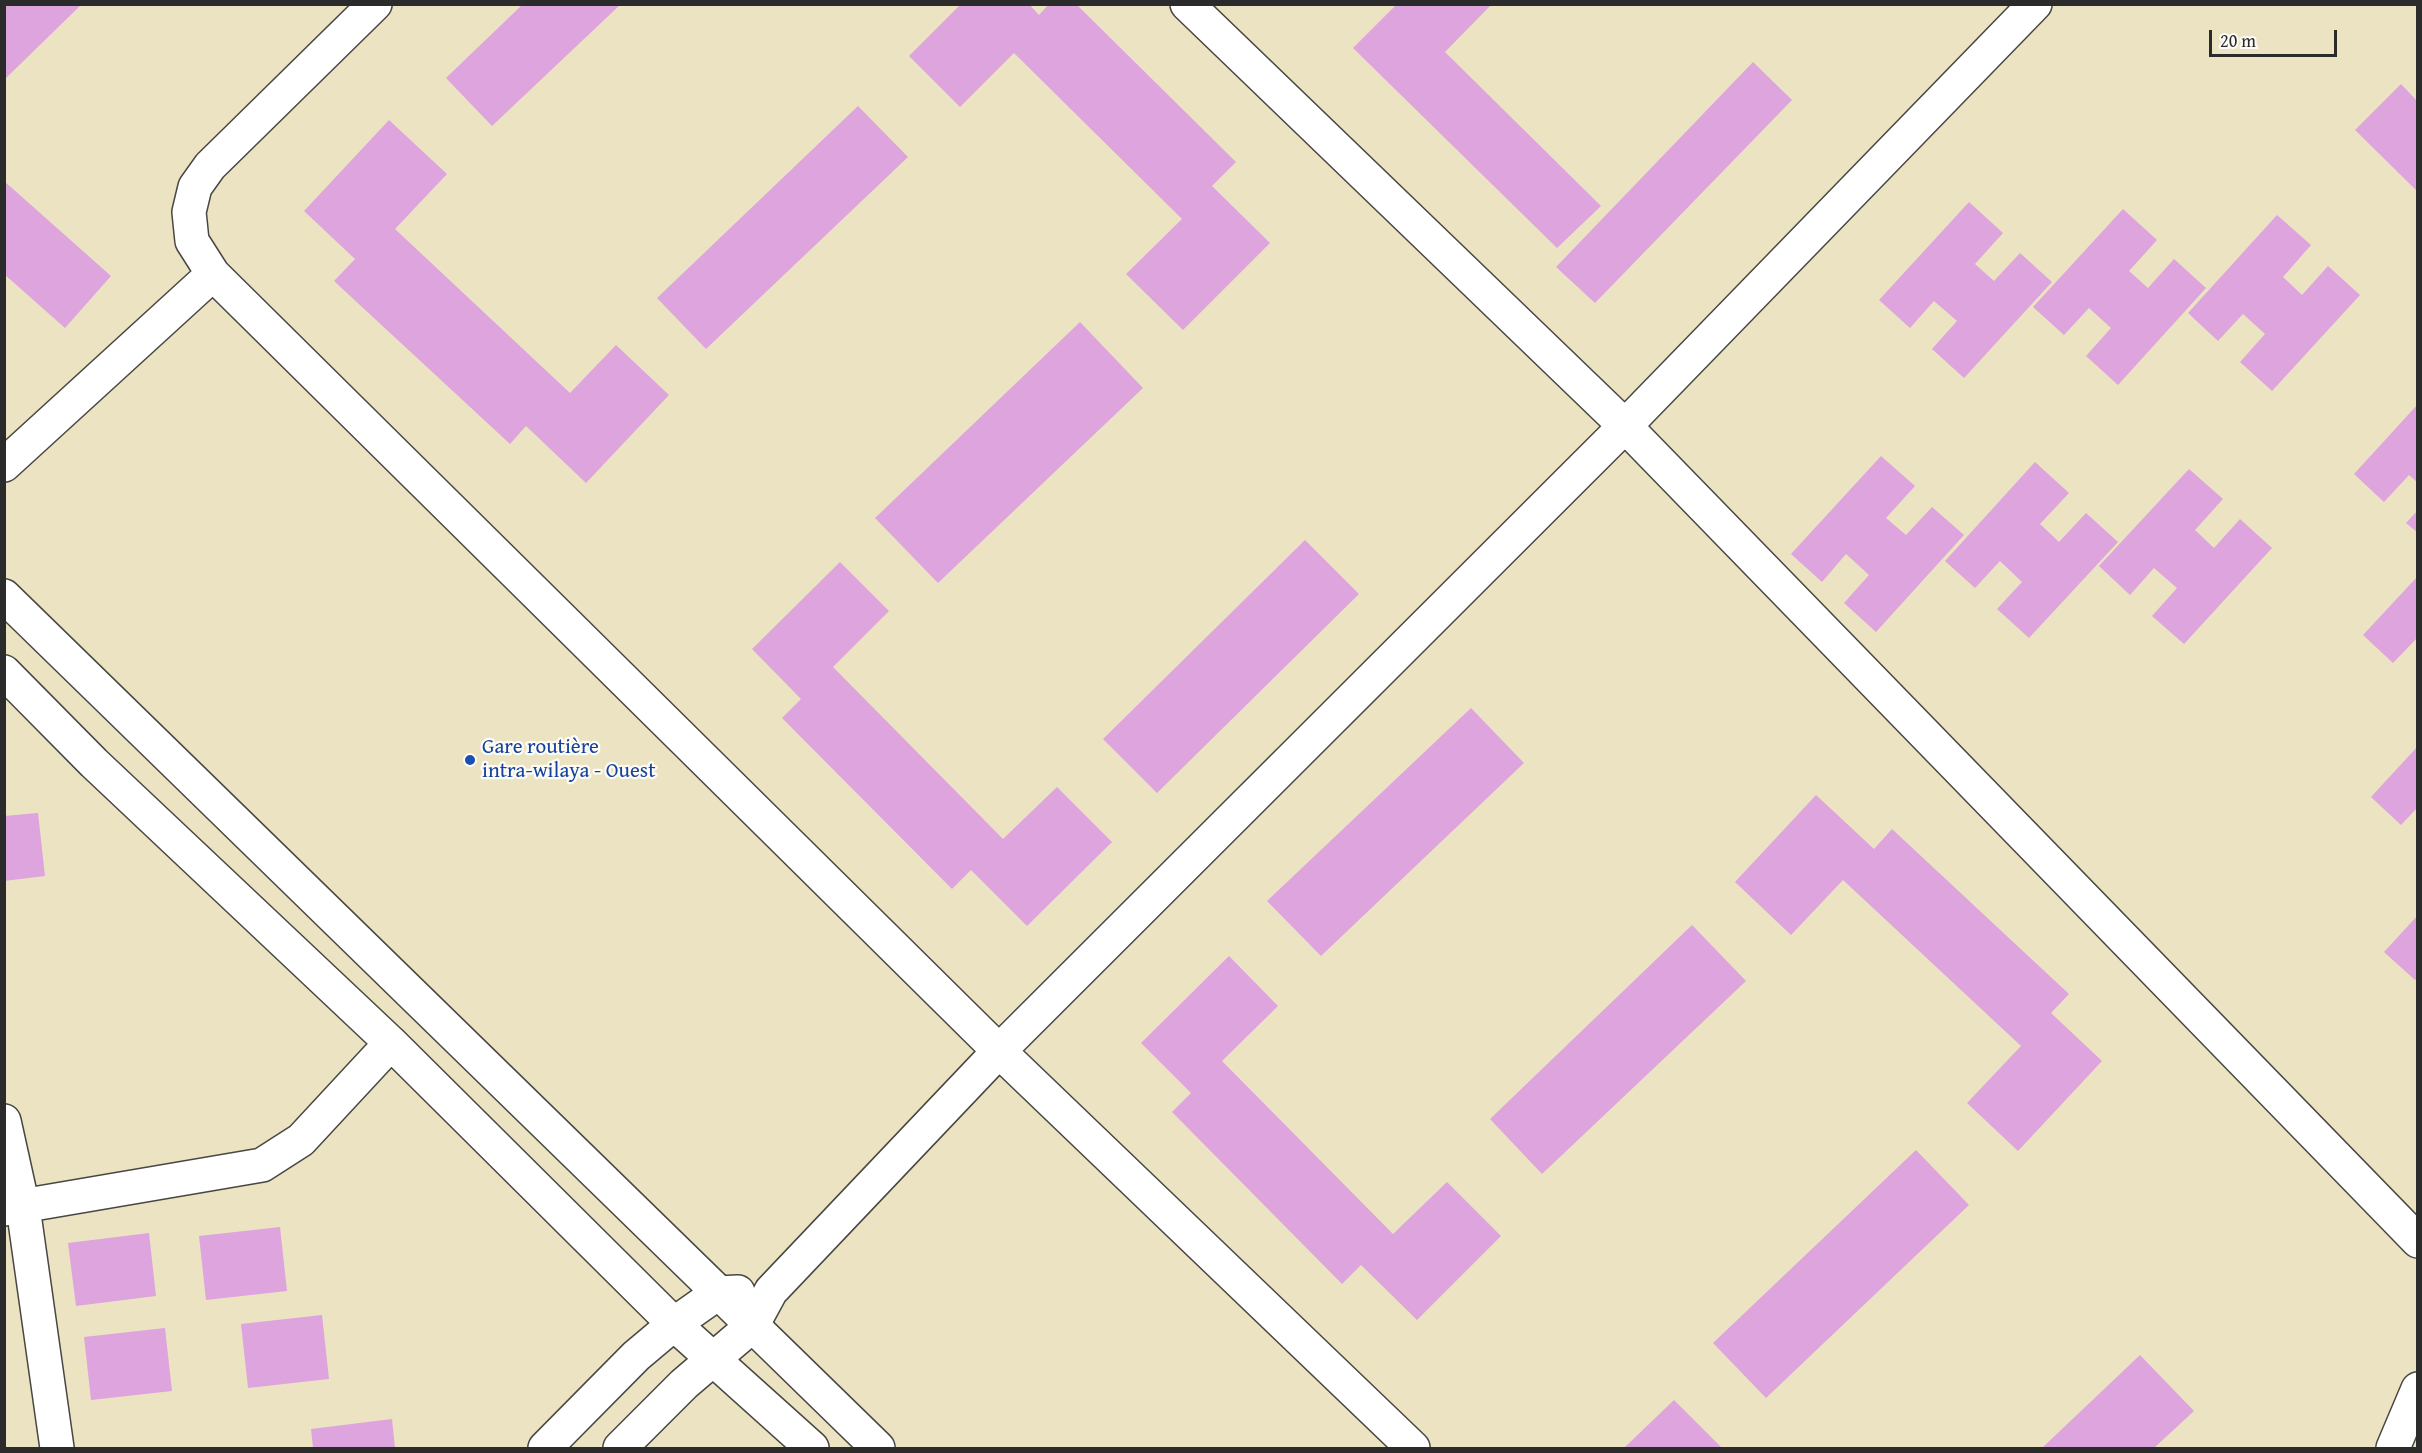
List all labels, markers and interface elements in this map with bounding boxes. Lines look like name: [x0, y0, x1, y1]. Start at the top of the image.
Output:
scale bar: [2212, 18, 2340, 56]
text: 20 m: [2220, 27, 2256, 54]
place label: Gare routière intra-wilaya - Ouest: [482, 735, 656, 785]
marker: Gare routière intra-wilaya - Ouest: [463, 753, 477, 767]

